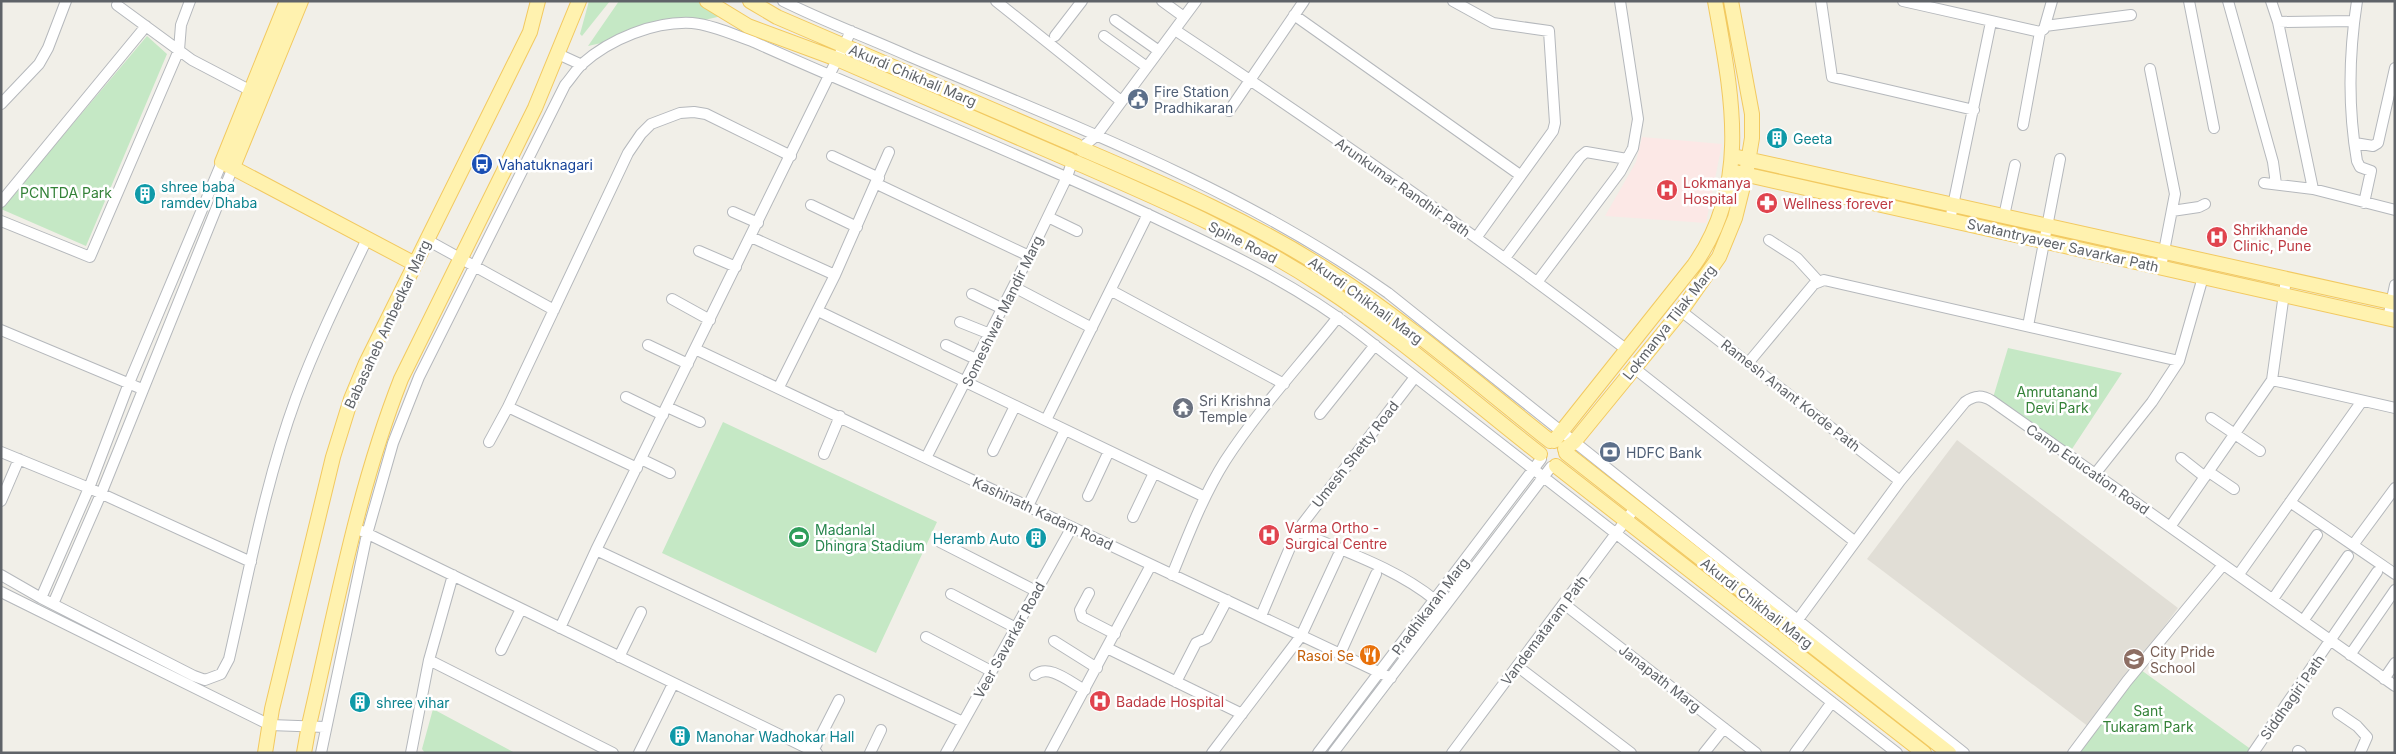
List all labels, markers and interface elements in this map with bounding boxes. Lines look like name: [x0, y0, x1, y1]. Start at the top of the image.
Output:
street label: Akurdi Chikhali Marg: [847, 40, 979, 110]
place label: Fire Station Pradhikaran: [1154, 83, 1233, 116]
public building icon: Fire Station Pradhikaran: [1126, 87, 1150, 111]
building icon: Geeta: [1765, 126, 1789, 150]
place label: Geeta: [1793, 130, 1832, 147]
street label: Arunkumar Randhir Path: [1332, 134, 1474, 240]
bus stop icon: Vahatuknagari: [470, 152, 494, 176]
place label: Vahatuknagari: [498, 156, 593, 173]
place label: Lokmanya Hospital: [1683, 174, 1751, 207]
place label: shree baba ramdev Dhaba: [161, 178, 257, 211]
hospital icon: Lokmanya Hospital: [1655, 178, 1679, 202]
building icon: shree baba ramdev Dhaba: [133, 182, 157, 206]
park label: PCNTDA Park: [20, 184, 112, 201]
pharmacy icon: Wellness forever: [1755, 191, 1779, 215]
place label: Wellness forever: [1783, 195, 1893, 212]
street label: Svatantryaveer Savarkar Path: [1965, 215, 2161, 275]
street label: Spine Road: [1206, 217, 1280, 267]
place label: Shrikhande Clinic, Pune: [2233, 221, 2311, 254]
hospital icon: Shrikhande Clinic, Pune: [2205, 225, 2229, 249]
street label: Someshwar Mandir Marg: [958, 233, 1046, 389]
street label: Babasaheb Ambedkar Marg: [340, 237, 434, 411]
street label: Akurdi Chikhali Marg: [1306, 253, 1426, 347]
street label: Lokmanya Tilak Marg: [1619, 261, 1719, 383]
street label: Ramesh Anant Korde Path: [1718, 335, 1864, 455]
park label: Amrutanand Devi Park: [2017, 383, 2097, 416]
place label: Sri Krishna Temple: [1199, 392, 1271, 425]
temple icon: Sri Krishna Temple: [1171, 396, 1195, 420]
street label: Umesh Shetty Road: [1308, 397, 1402, 511]
street label: Camp Education Road: [2023, 420, 2153, 518]
bank icon: HDFC Bank: [1598, 440, 1622, 464]
place label: HDFC Bank: [1626, 444, 1702, 461]
street label: Kashinath Kadam Road: [970, 473, 1116, 553]
place label: Varma Ortho - Surgical Centre: [1285, 519, 1387, 552]
place label: Madanlal Dhingra Stadium: [815, 521, 925, 554]
hospital icon: Varma Ortho - Surgical Centre: [1257, 523, 1281, 547]
sports icon: Madanlal Dhingra Stadium: [787, 525, 811, 549]
building icon: Heramb Auto: [1024, 526, 1048, 550]
place label: Heramb Auto: [933, 530, 1020, 547]
street label: Pradhikaran Marg: [1388, 554, 1472, 658]
street label: Akurdi Chikhali Marg: [1698, 554, 1816, 652]
street label: Vandemataram Path: [1497, 572, 1591, 688]
street label: Veer Savarkar Road: [970, 579, 1048, 701]
street label: Janapath Marg: [1616, 641, 1704, 715]
restaurant icon: Rasoi Se: [1358, 643, 1382, 667]
place label: City Pride School: [2150, 643, 2215, 676]
place label: Rasoi Se: [1297, 647, 1354, 664]
school or university icon: City Pride School: [2122, 647, 2146, 671]
street label: Siddhagiri Path: [2256, 651, 2328, 743]
hospital icon: Badade Hospital: [1088, 689, 1112, 713]
building icon: shree vihar: [348, 690, 372, 714]
place label: Badade Hospital: [1116, 693, 1224, 710]
place label: shree vihar: [376, 694, 450, 711]
park label: Sant Tukaram Park: [2102, 702, 2194, 735]
building icon: Manohar Wadhokar Hall: [668, 724, 692, 748]
place label: Manohar Wadhokar Hall: [696, 728, 855, 745]

